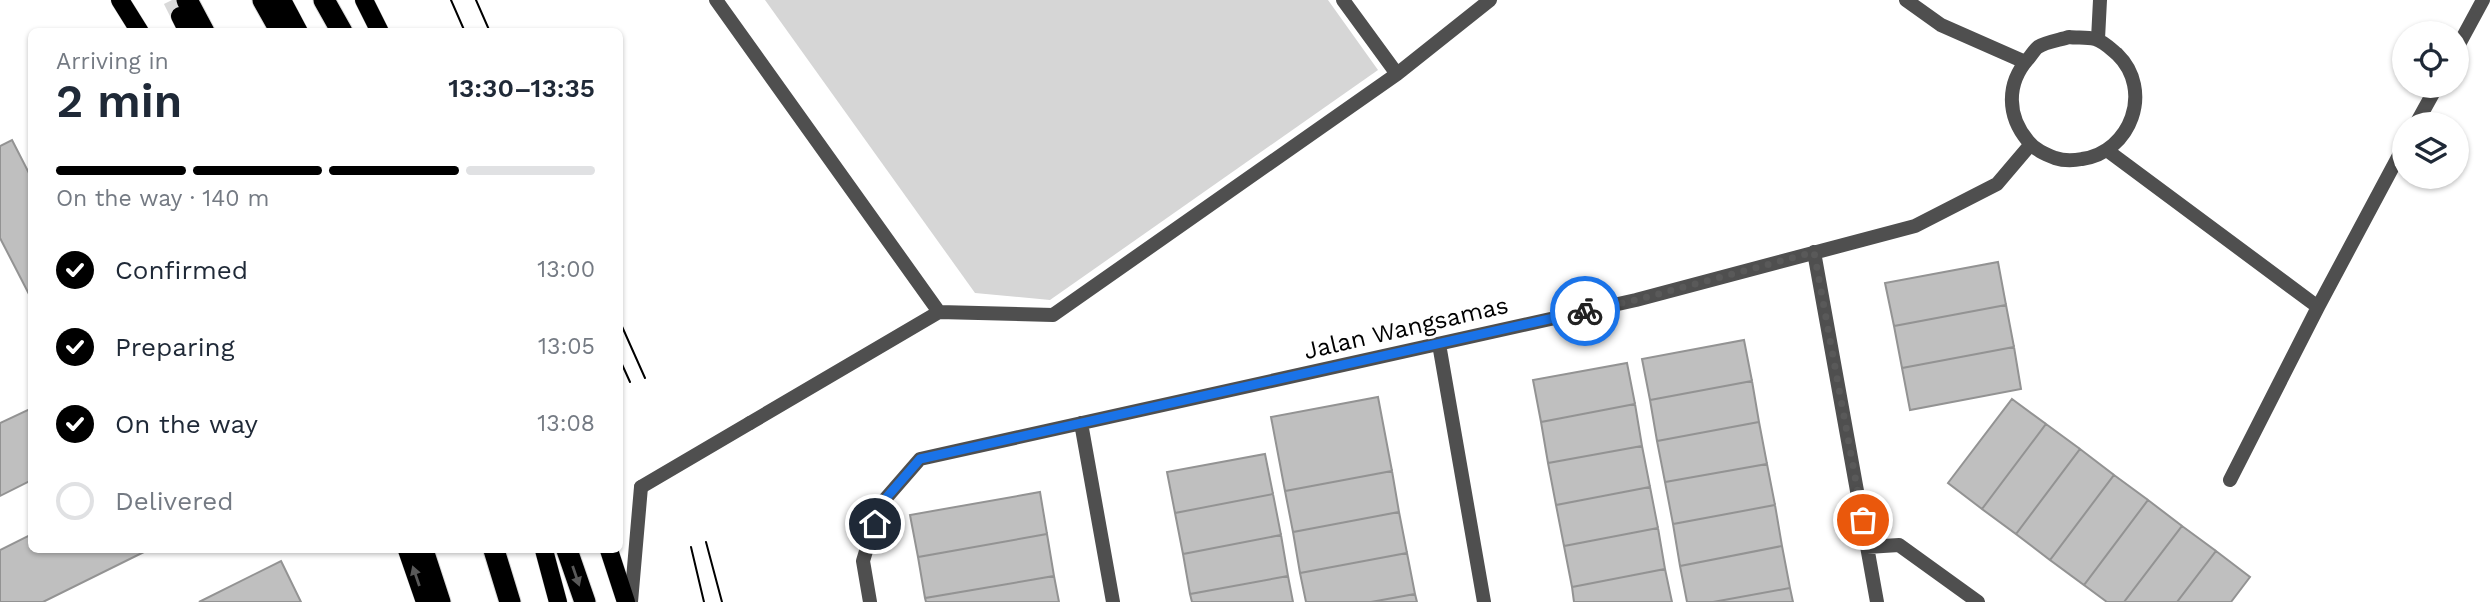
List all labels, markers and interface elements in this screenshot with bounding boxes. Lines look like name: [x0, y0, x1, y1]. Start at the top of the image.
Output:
map controls: [2392, 21, 2469, 189]
button: locate: [2392, 21, 2469, 98]
text: Arriving in: [56, 48, 169, 75]
text: 13:30–13:35: [448, 73, 595, 103]
text: 2 min: [56, 74, 182, 128]
button: layers: [2392, 112, 2469, 189]
text: On the way · 140 m: [56, 185, 269, 212]
icon: check: [56, 251, 94, 289]
text: Confirmed: [115, 255, 248, 285]
text: 13:00: [537, 256, 595, 283]
courier: [1550, 276, 1620, 346]
street label: Jalan Wangsamas: [1301, 291, 1511, 365]
icon: bike: [1566, 292, 1604, 330]
icon: check: [56, 328, 94, 366]
text: Preparing: [115, 332, 235, 362]
text: 13:05: [538, 333, 595, 360]
icon: check: [56, 405, 94, 443]
text: On the way: [115, 409, 258, 439]
text: 13:08: [537, 410, 595, 437]
text: Delivered: [115, 486, 234, 516]
pin: [1833, 490, 1893, 550]
pin: [845, 494, 905, 554]
icon: bag: [1844, 501, 1882, 539]
icon: home: [856, 505, 894, 543]
one-way arrow: [410, 565, 421, 586]
one-way arrow: [571, 565, 582, 586]

